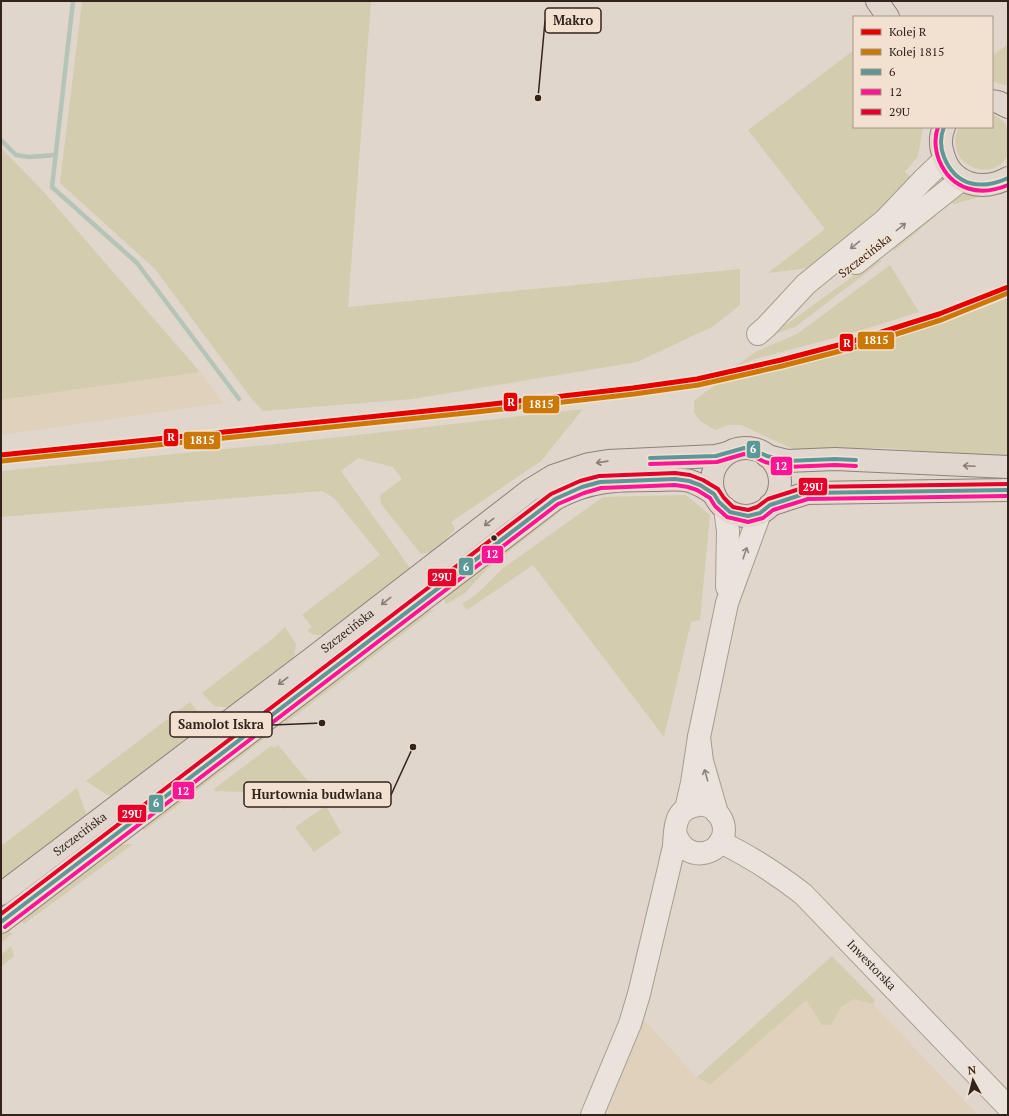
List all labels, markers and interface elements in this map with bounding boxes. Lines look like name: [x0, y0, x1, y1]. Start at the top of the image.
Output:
callout: Makro: [545, 8, 601, 33]
text: Makro: [553, 11, 593, 29]
legend: [853, 16, 993, 128]
text: Kolej R: [889, 24, 927, 39]
text: Kolej 1815: [889, 44, 944, 59]
text: 6: [889, 64, 896, 79]
text: 12: [889, 84, 902, 99]
text: 29U: [889, 104, 910, 119]
one-way arrow: [896, 223, 907, 232]
street label: Szczecińska: [835, 230, 894, 281]
one-way arrow: [849, 240, 860, 249]
line badge: 1815: [857, 331, 895, 350]
line badge: R: [839, 333, 854, 352]
text: 1815: [864, 333, 888, 347]
text: R: [843, 336, 851, 350]
line badge: R: [503, 392, 518, 412]
text: R: [507, 395, 515, 409]
line badge: 1815: [522, 395, 560, 414]
text: 1815: [529, 397, 553, 411]
line badge: R: [163, 428, 179, 447]
text: R: [167, 430, 175, 444]
line badge: 1815: [183, 431, 221, 450]
text: 1815: [190, 433, 214, 447]
line badge: 6: [746, 440, 761, 459]
text: 6: [750, 442, 756, 456]
line badge: 12: [770, 456, 793, 476]
one-way arrow: [596, 458, 609, 466]
text: 12: [775, 459, 787, 473]
one-way arrow: [963, 462, 976, 470]
line badge: 29U: [798, 477, 828, 496]
text: 29U: [803, 480, 823, 494]
one-way arrow: [483, 518, 494, 526]
unlabelled marker: [489, 533, 499, 543]
line badge: 12: [481, 545, 504, 564]
text: 12: [486, 547, 498, 561]
one-way arrow: [742, 547, 749, 560]
line badge: 6: [458, 557, 474, 576]
text: 6: [463, 560, 469, 574]
line badge: 29U: [427, 568, 457, 587]
text: 29U: [432, 570, 452, 584]
one-way arrow: [380, 597, 391, 606]
street label: Szczecińska: [318, 605, 377, 656]
one-way arrow: [277, 676, 288, 685]
callout: Samolot Iskra: [170, 712, 272, 737]
text: Samolot Iskra: [178, 715, 265, 733]
one-way arrow: [702, 769, 709, 782]
line badge: 12: [172, 781, 195, 800]
callout: Hurtownia budwlana: [244, 782, 391, 807]
text: 12: [177, 784, 189, 798]
text: Hurtownia budwlana: [252, 785, 383, 803]
line badge: 6: [148, 794, 164, 813]
text: 6: [153, 796, 159, 810]
line badge: 29U: [117, 804, 147, 823]
text: 29U: [122, 807, 142, 821]
street label: Szczecińska: [50, 809, 109, 859]
street label: Inwestorska: [844, 936, 900, 993]
north arrow: [953, 1060, 993, 1100]
text: N: [967, 1063, 977, 1078]

